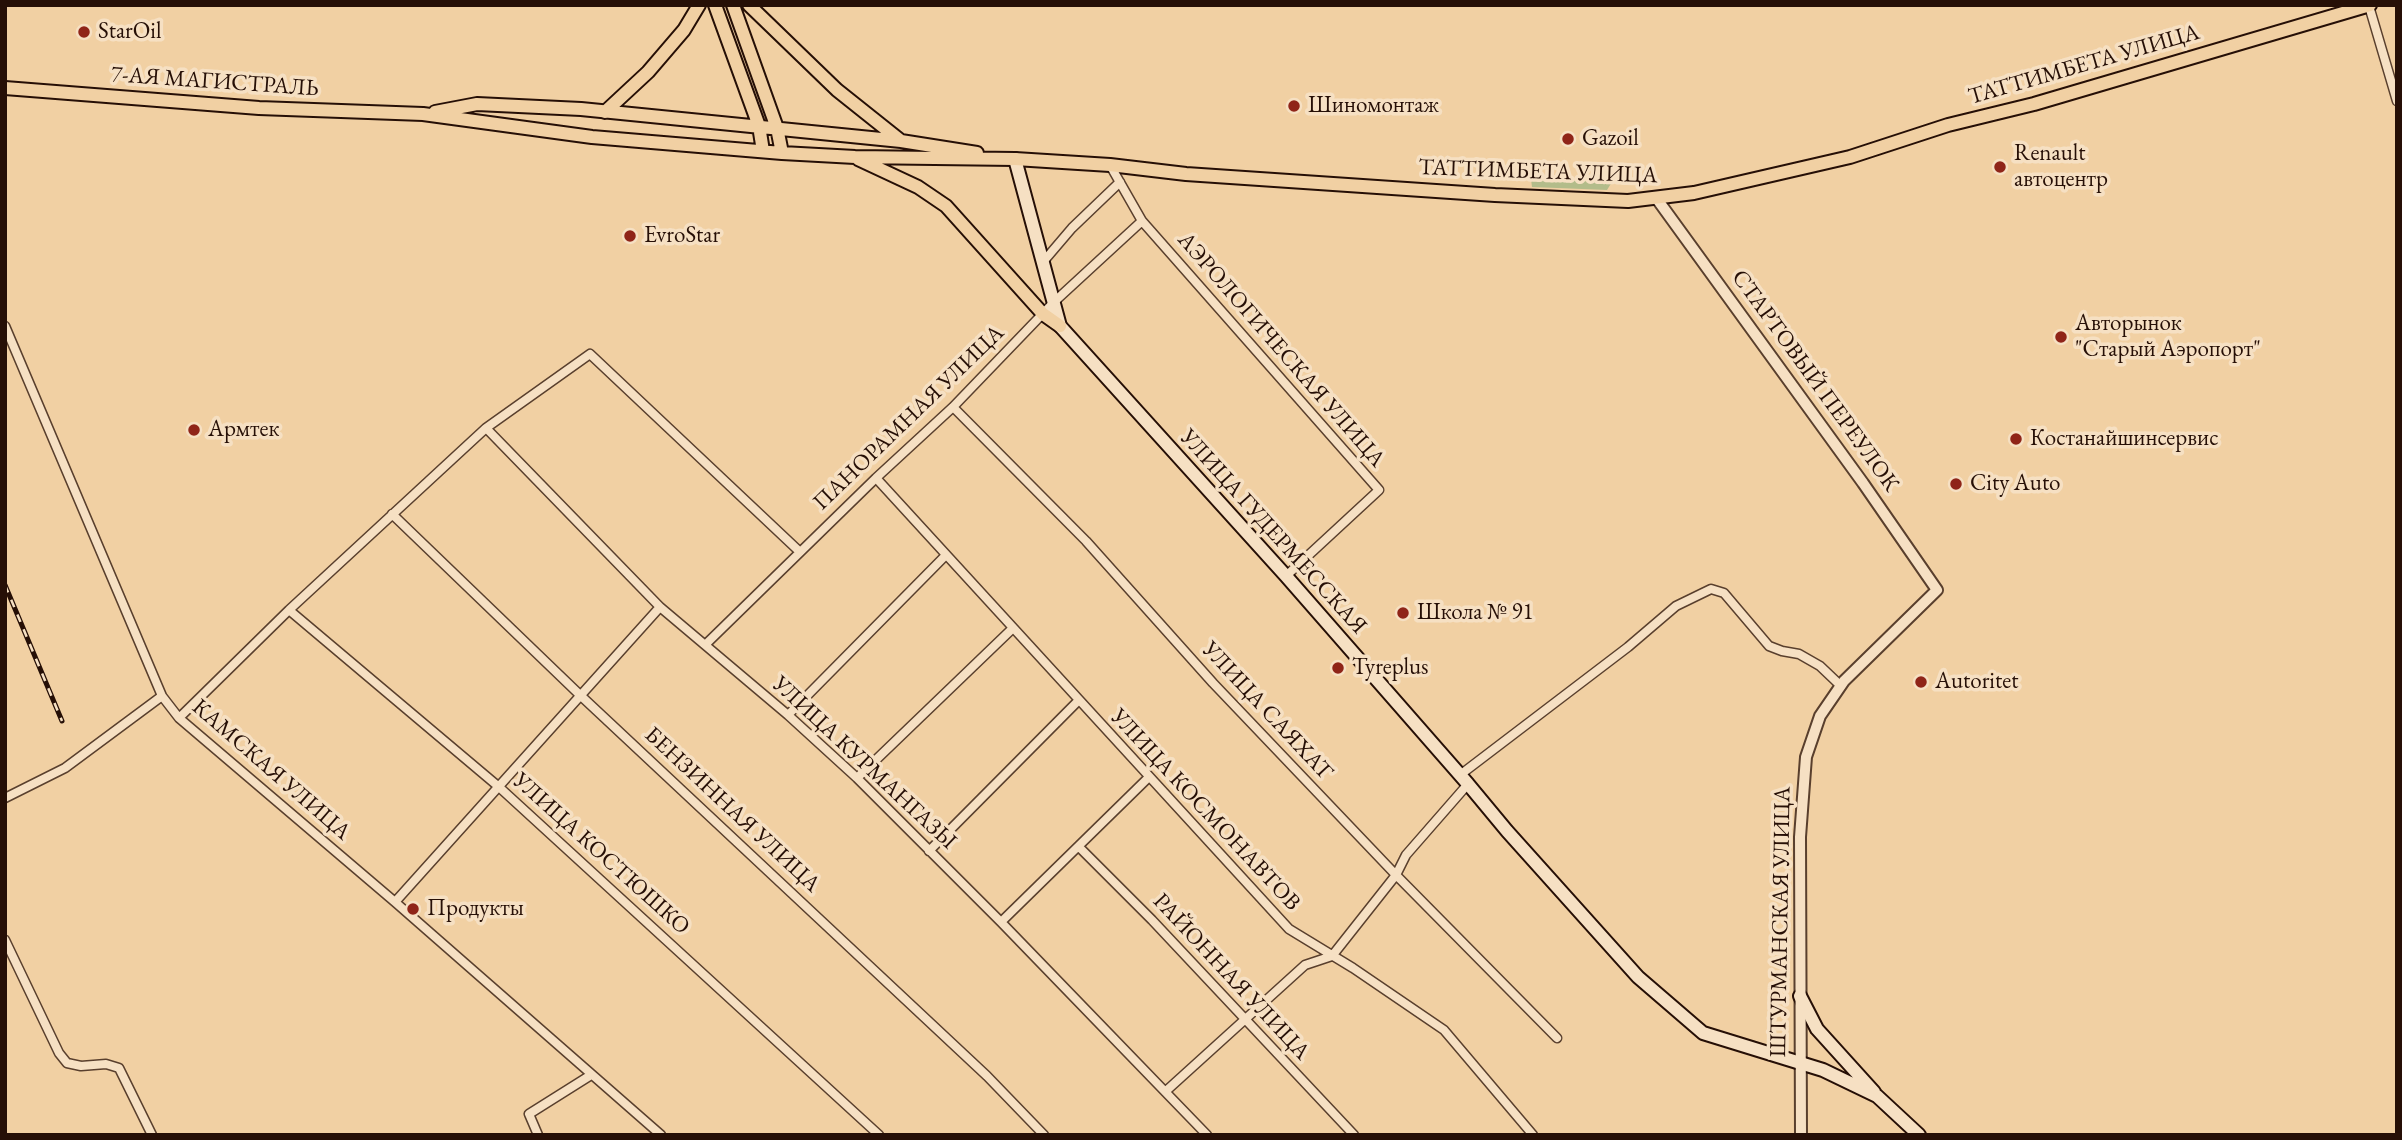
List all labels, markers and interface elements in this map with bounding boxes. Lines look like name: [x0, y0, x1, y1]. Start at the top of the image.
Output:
place label: StarOil: [98, 18, 161, 46]
street label: ТАТТИМБЕТА УЛИЦА: [1965, 19, 2203, 111]
marker: StarOil: [76, 24, 92, 40]
street label: 7-АЯ МАГИСТРАЛЬ: [110, 61, 320, 103]
place label: Шиномонтаж: [1308, 92, 1439, 120]
marker: Шиномонтаж: [1286, 98, 1302, 114]
place label: Gazoil: [1582, 125, 1639, 153]
marker: Gazoil: [1560, 131, 1576, 147]
place label: Renault автоцентр: [2014, 140, 2108, 194]
street label: ТАТТИМБЕТА УЛИЦА: [1418, 154, 1658, 190]
marker: Renault автоцентр: [1992, 159, 2008, 175]
place label: EvroStar: [644, 222, 720, 250]
street label: АЭРОЛОГИЧЕСКАЯ УЛИЦА: [1171, 227, 1391, 473]
marker: EvroStar: [622, 228, 638, 244]
street label: СТАРТОВЫЙ ПЕРЕУЛОК: [1725, 265, 1905, 497]
place label: Авторынок "Старый Аэропорт": [2075, 310, 2261, 364]
street label: ПАНОРАМНАЯ УЛИЦА: [808, 320, 1010, 516]
marker: Авторынок "Старый Аэропорт": [2053, 329, 2069, 345]
place label: Армтек: [208, 416, 279, 444]
marker: Армтек: [186, 422, 202, 438]
street label: УЛИЦА ГУДЕРМЕССКАЯ: [1174, 424, 1372, 640]
place label: Костанайшинсервис: [2030, 425, 2219, 453]
marker: Костанайшинсервис: [2008, 431, 2024, 447]
place label: City Auto: [1970, 470, 2061, 498]
marker: City Auto: [1948, 476, 1964, 492]
place label: Школа № 91: [1417, 599, 1534, 627]
marker: Школа № 91: [1395, 605, 1411, 621]
street label: УЛИЦА САЯХАТ: [1196, 636, 1338, 786]
place label: Tyreplus: [1352, 654, 1428, 682]
marker: Tyreplus: [1330, 660, 1346, 676]
place label: Autoritet: [1935, 668, 2018, 696]
street label: УЛИЦА КУРМАНГАЗЫ: [766, 670, 962, 856]
marker: Autoritet: [1913, 674, 1929, 690]
street label: КАМСКАЯ УЛИЦА: [186, 694, 356, 846]
street label: УЛИЦА КОСМОНАВТОВ: [1104, 703, 1306, 917]
street label: БЕНЗИННАЯ УЛИЦА: [638, 721, 826, 899]
street label: УЛИЦА КОСТЮШКО: [507, 767, 695, 941]
street label: ШТУРМАНСКАЯ УЛИЦА: [1765, 786, 1797, 1058]
street label: РАЙОННАЯ УЛИЦА: [1147, 888, 1315, 1066]
place label: Продукты: [427, 895, 524, 923]
marker: Продукты: [405, 901, 421, 917]

